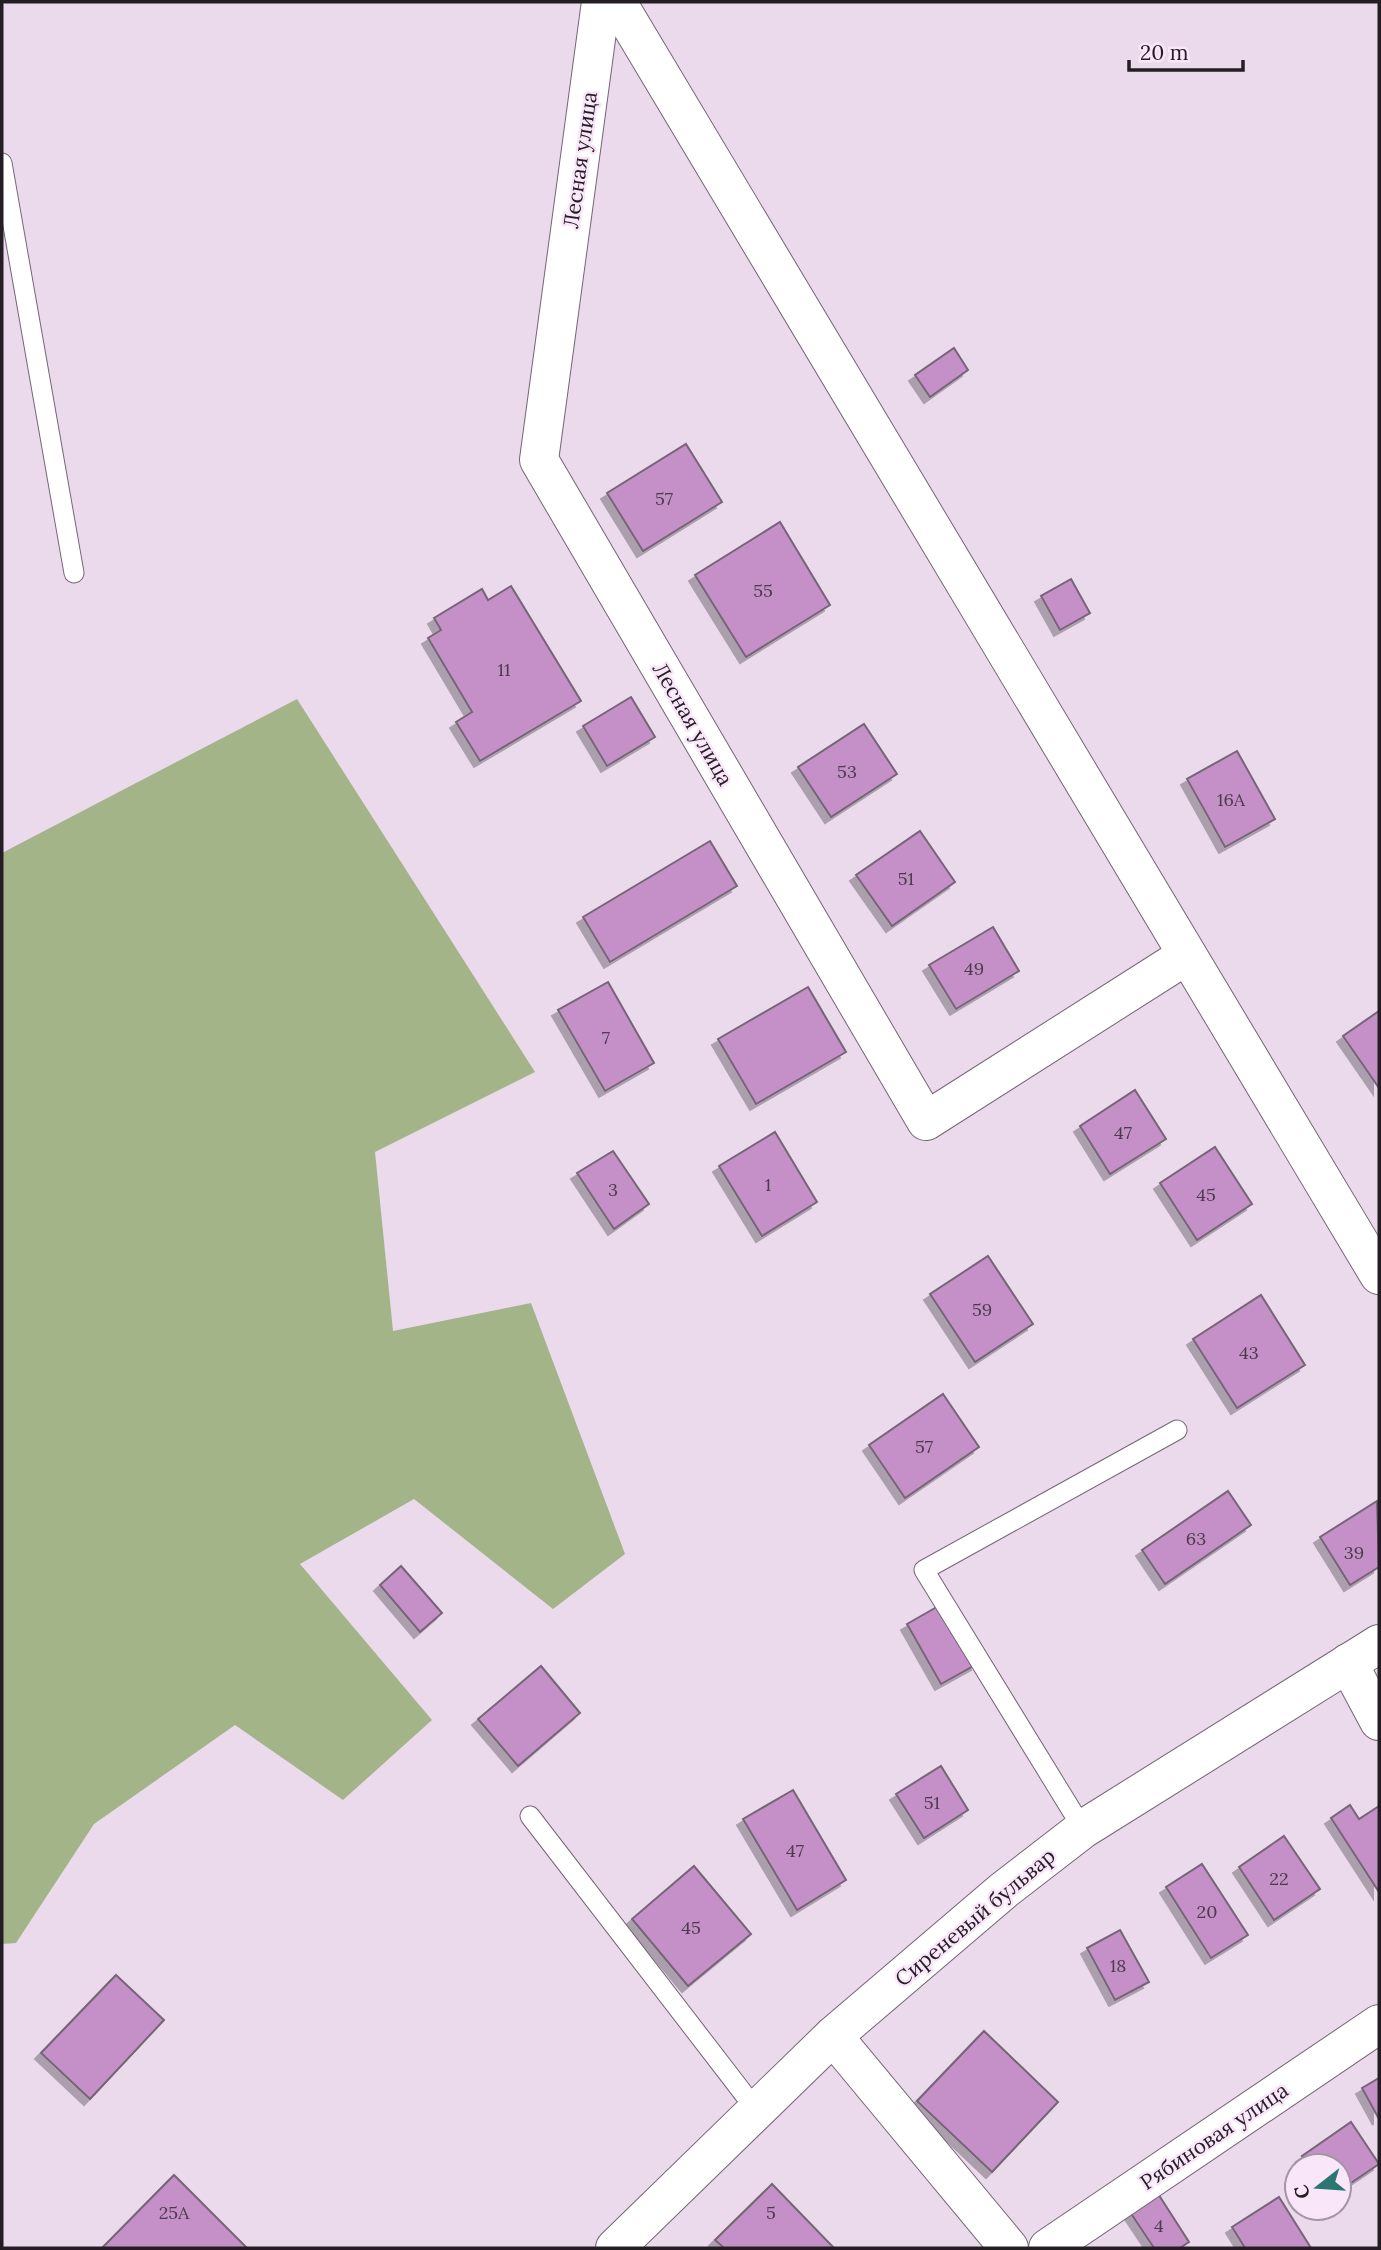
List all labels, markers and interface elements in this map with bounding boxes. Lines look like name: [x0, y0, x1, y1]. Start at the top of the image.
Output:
scale bar: [1129, 28, 1243, 72]
text: 20 m: [1140, 39, 1189, 66]
street label: Лесная улица: [557, 90, 603, 230]
house number: 57: [655, 487, 673, 510]
house number: 55: [753, 579, 773, 602]
house number: 11: [497, 658, 511, 681]
street label: Лесная улица: [647, 658, 739, 791]
house number: 53: [837, 760, 857, 783]
house number: 16А: [1217, 788, 1246, 811]
house number: 51: [898, 867, 914, 890]
house number: 49: [964, 957, 984, 980]
house number: 7: [602, 1026, 610, 1049]
house number: 47: [1114, 1121, 1132, 1144]
house number: 1: [765, 1173, 771, 1196]
house number: 3: [608, 1178, 618, 1201]
house number: 45: [1196, 1183, 1216, 1206]
house number: 59: [972, 1298, 992, 1321]
house number: 43: [1239, 1341, 1259, 1364]
house number: 57: [915, 1435, 933, 1458]
house number: 63: [1186, 1527, 1206, 1550]
house number: 39: [1344, 1541, 1364, 1564]
house number: 51: [924, 1791, 940, 1814]
house number: 47: [786, 1839, 804, 1862]
street label: Сиреневый бульвар: [889, 1842, 1061, 1992]
house number: 22: [1269, 1867, 1289, 1890]
house number: 20: [1197, 1900, 1217, 1923]
house number: 45: [681, 1916, 701, 1939]
house number: 18: [1110, 1954, 1126, 1977]
street label: Рябиновая улица: [1135, 2076, 1293, 2196]
north arrow: [1283, 2152, 1353, 2222]
text: С: [1288, 2182, 1315, 2202]
house number: 25А: [159, 2201, 190, 2224]
house number: 5: [766, 2201, 776, 2224]
house number: 4: [1154, 2214, 1164, 2237]

